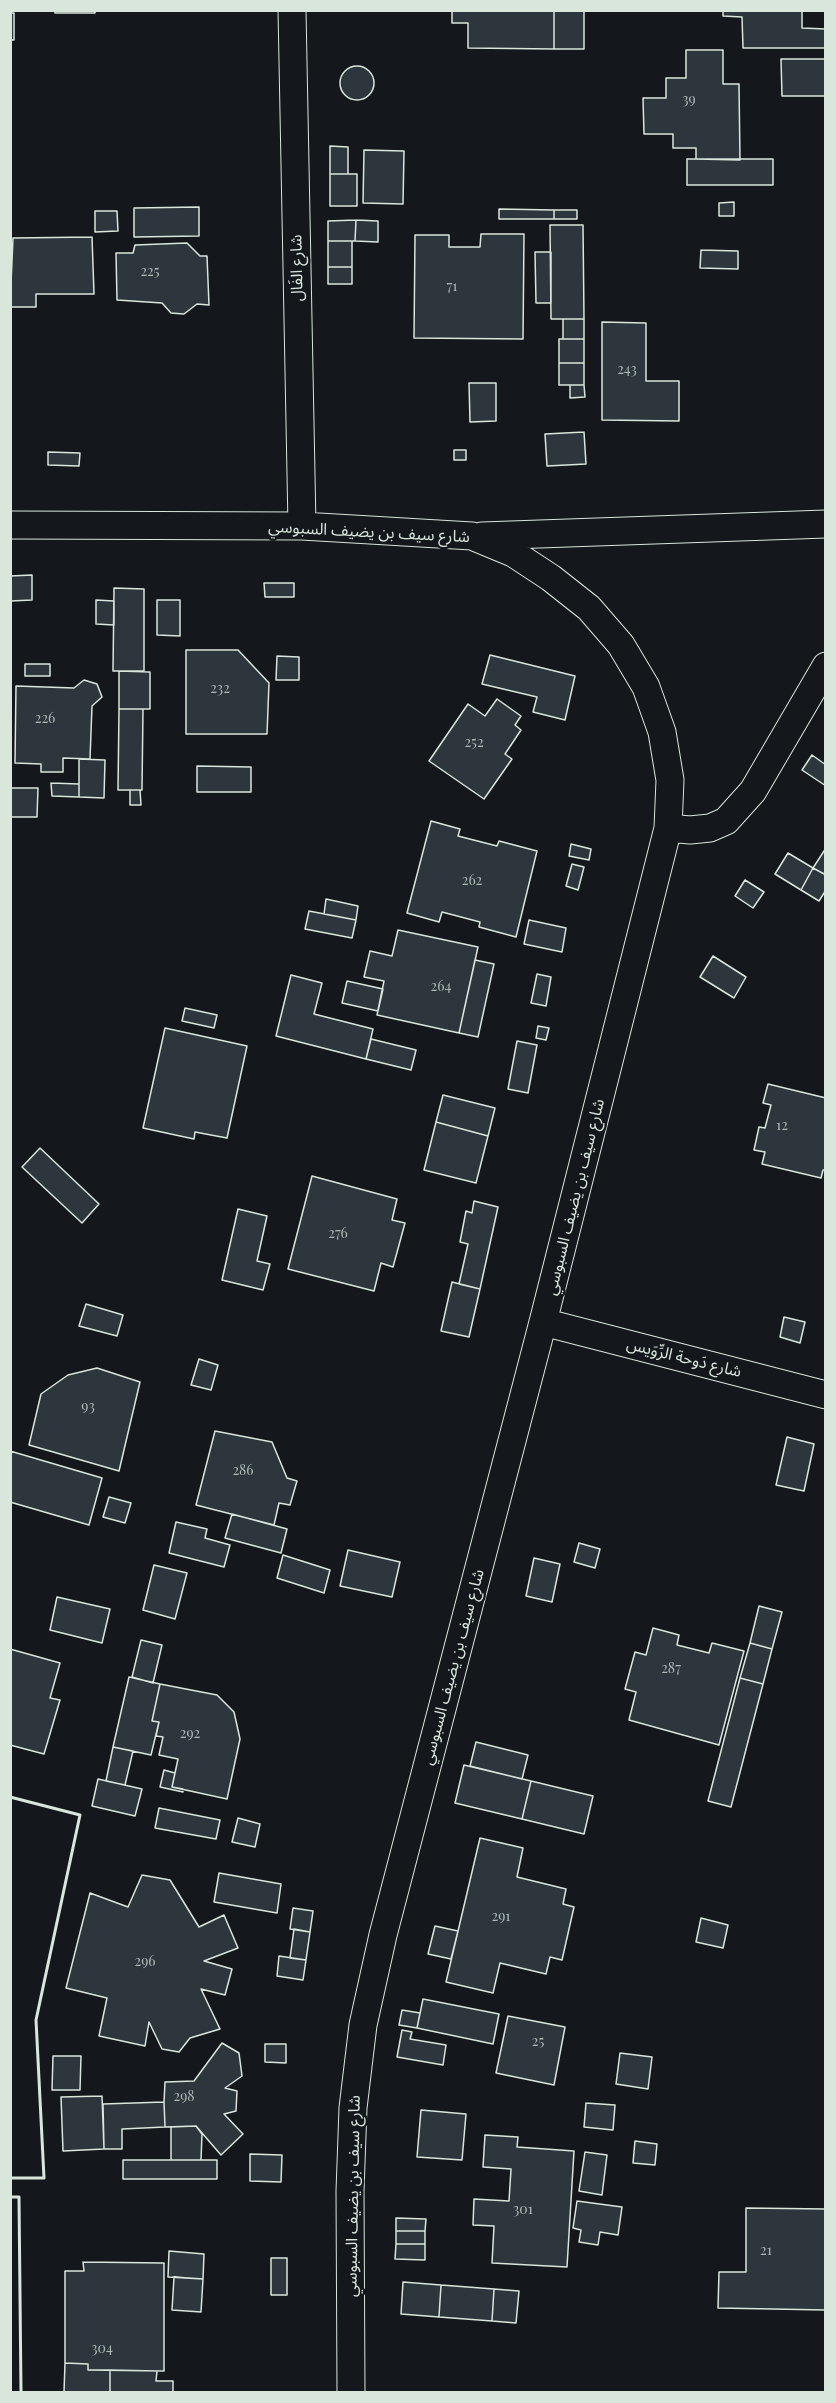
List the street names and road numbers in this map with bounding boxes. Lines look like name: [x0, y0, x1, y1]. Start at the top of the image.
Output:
street label: شارع الفَال: [287, 234, 307, 302]
street label: شارع سيف بن يضيف السبوسي: [268, 517, 470, 547]
street label: شارع سيف بن يضيف السبوسي: [541, 1097, 609, 1297]
street label: شارع دَوحة الرِّوَيس: [625, 1334, 743, 1382]
street label: شارع سيف بن يضيف السبوسي: [418, 1567, 488, 1767]
street label: شارع سيف بن يضيف السبوسي: [342, 2095, 364, 2297]

